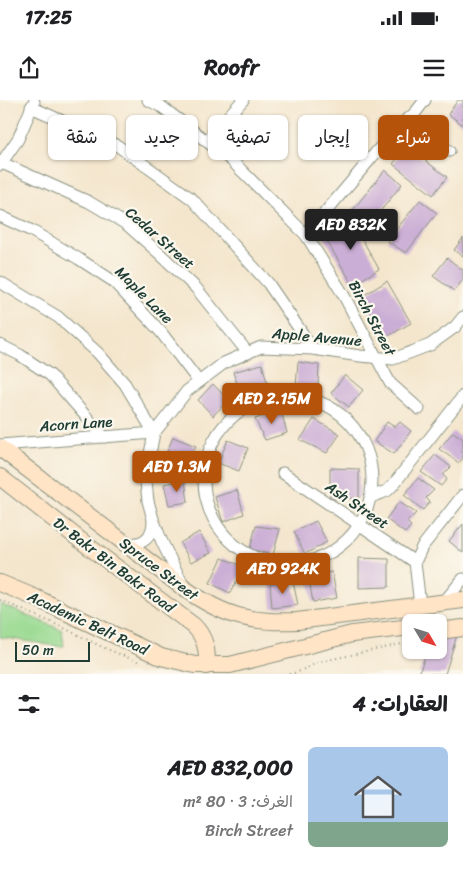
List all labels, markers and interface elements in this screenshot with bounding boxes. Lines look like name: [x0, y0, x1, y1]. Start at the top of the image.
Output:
text: 17:25: [25, 1, 72, 34]
text: Roofr: [204, 48, 259, 87]
icon: share: [15, 54, 43, 82]
icon: menu: [420, 54, 448, 82]
chip: شقة: [48, 115, 116, 160]
chip: جديد: [126, 115, 198, 160]
chip: تصفية: [208, 115, 288, 160]
chip: إيجار: [298, 115, 368, 160]
chip: شراء: [378, 115, 449, 160]
street label: Cedar Street: [119, 200, 201, 276]
pin: AED 832K: [299, 208, 403, 251]
text: AED 832K: [316, 210, 386, 239]
street label: Maple Lane: [109, 260, 180, 331]
street label: Birch Street: [341, 275, 403, 361]
street label: Apple Avenue: [270, 320, 363, 354]
pin: AED 2.15M: [215, 382, 329, 425]
text: AED 2.15M: [233, 384, 311, 413]
street label: Acorn Lane: [38, 408, 113, 440]
pin: AED 1.3M: [125, 450, 229, 493]
text: AED 1.3M: [143, 452, 211, 481]
street label: Ash Street: [319, 474, 395, 536]
street label: Dr Bakr Bin Bakr Road: [47, 510, 181, 620]
street label: Spruce Street: [114, 530, 205, 608]
pin: AED 924K: [231, 552, 335, 595]
text: AED 924K: [247, 554, 319, 583]
street label: Academic Belt Road: [22, 583, 154, 663]
north arrow: [402, 614, 448, 659]
map controls: [402, 614, 447, 659]
text: 50 m: [22, 638, 54, 663]
scale bar: [15, 639, 90, 662]
text: العقارات: 4: [353, 685, 448, 723]
icon: filters: [15, 690, 43, 718]
text: AED 832,000: [168, 749, 293, 787]
icon: home: [348, 767, 408, 827]
text: الغرف: 3 · 80 m²: [183, 787, 293, 816]
text: Birch Street: [205, 816, 293, 845]

